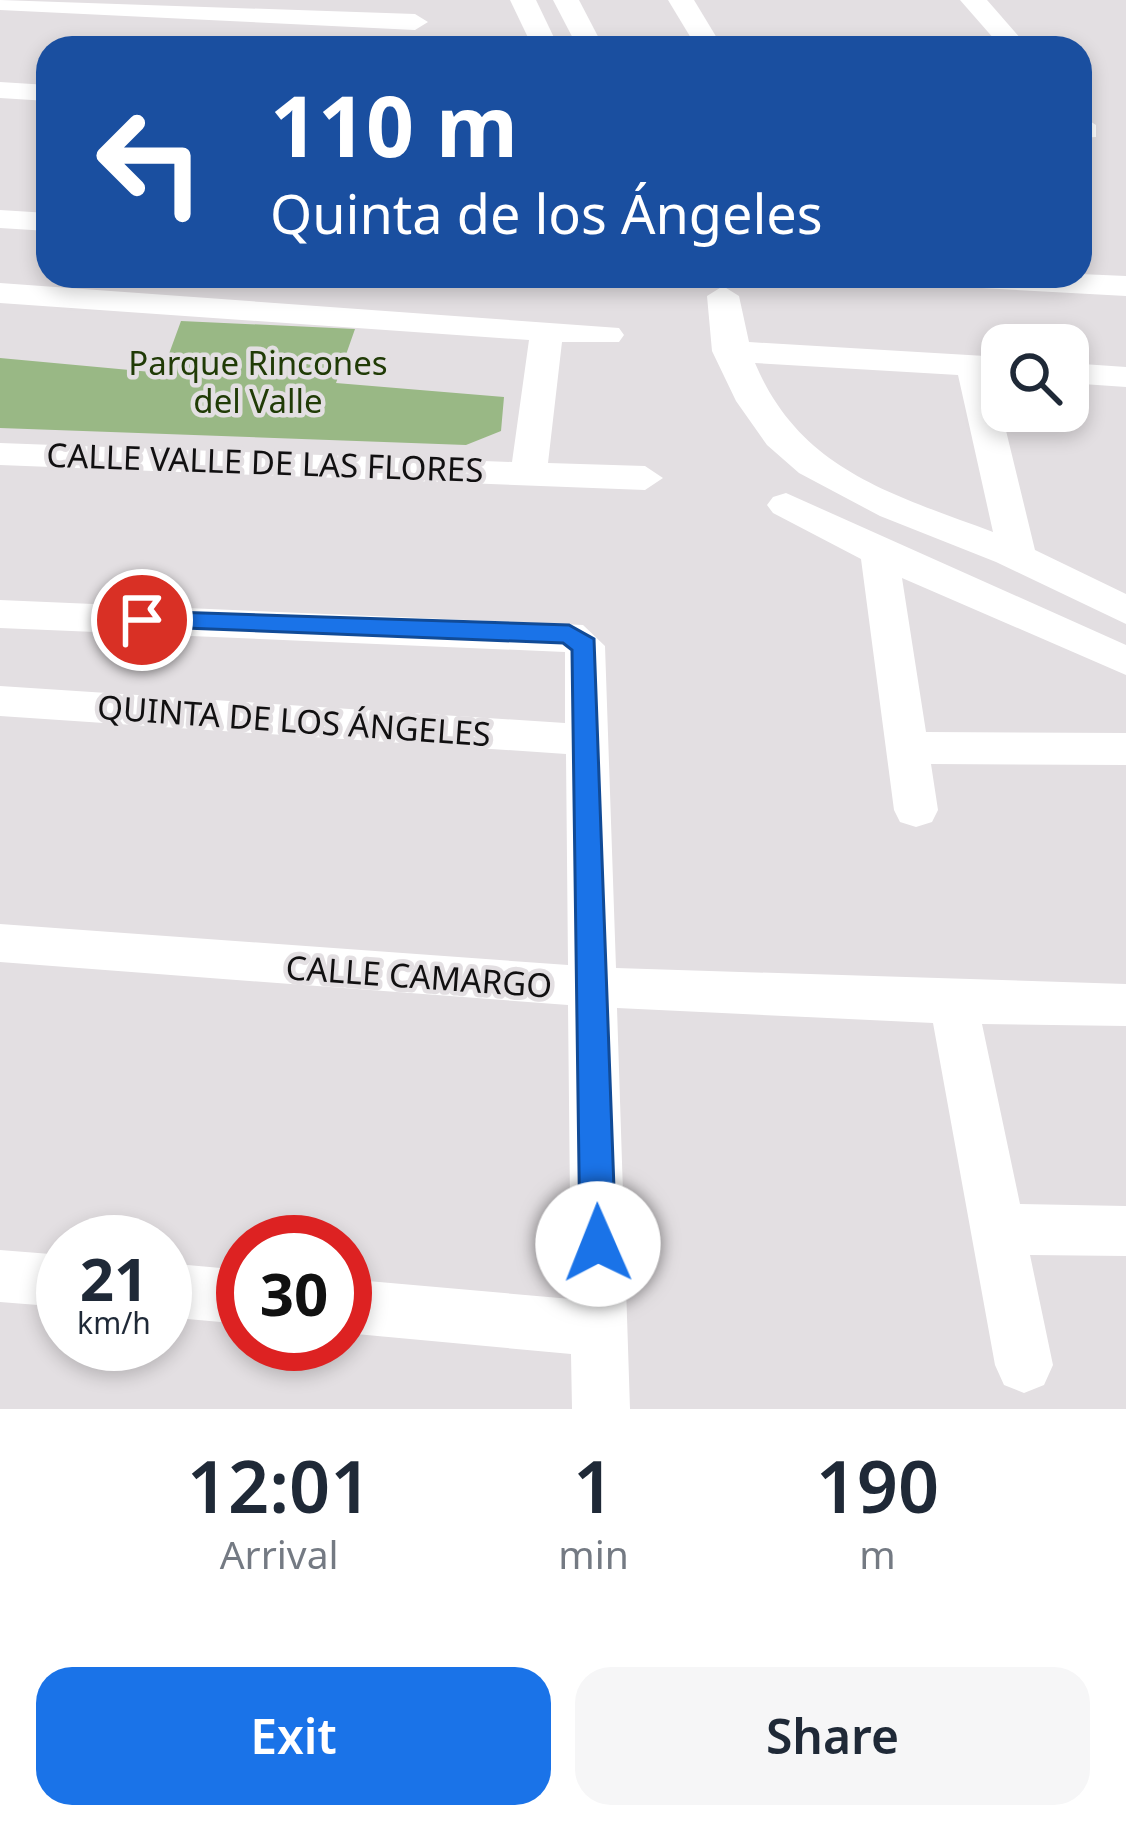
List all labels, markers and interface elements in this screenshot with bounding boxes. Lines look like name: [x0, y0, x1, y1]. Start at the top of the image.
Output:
text: 110 m: [270, 67, 518, 182]
icon: left: [72, 84, 228, 240]
text: Quinta de los Ángeles: [270, 176, 823, 250]
map controls: [981, 324, 1089, 432]
button: search: [981, 324, 1089, 432]
park label: Parque Rincones del Valle: [128, 340, 388, 423]
street label: CALLE VALLE DE LAS FLORES: [46, 432, 484, 492]
pin: [91, 569, 193, 671]
icon: arrive: [109, 587, 175, 653]
street label: QUINTA DE LOS ÁNGELES: [96, 684, 492, 756]
street label: CALLE CAMARGO: [284, 944, 554, 1008]
position arrow: [535, 1181, 661, 1307]
speed limit sign: 30: [216, 1215, 372, 1371]
text: 21: [80, 1237, 148, 1319]
text: km/h: [77, 1302, 151, 1343]
text: 12:01: [187, 1436, 371, 1534]
text: 1: [573, 1436, 614, 1534]
text: 190: [816, 1436, 939, 1534]
text: Arrival: [220, 1527, 339, 1580]
text: min: [558, 1527, 629, 1580]
text: m: [859, 1527, 896, 1580]
button: Exit: [36, 1667, 551, 1805]
button: Share: [575, 1667, 1090, 1805]

